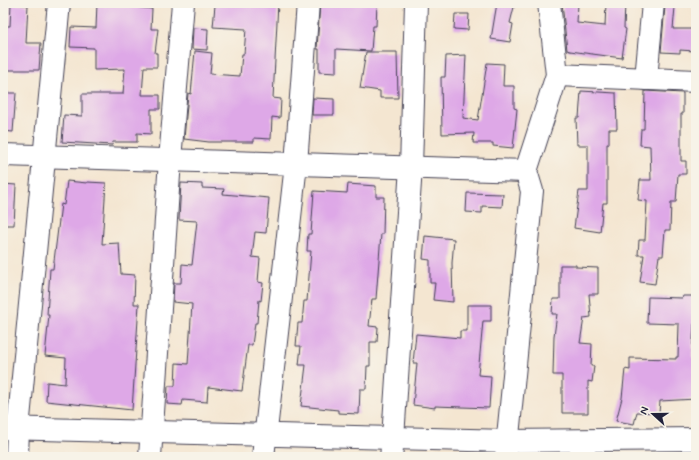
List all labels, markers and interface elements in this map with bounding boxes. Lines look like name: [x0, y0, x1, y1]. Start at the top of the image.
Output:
north arrow: [633, 394, 673, 434]
text: N: [637, 405, 652, 417]

